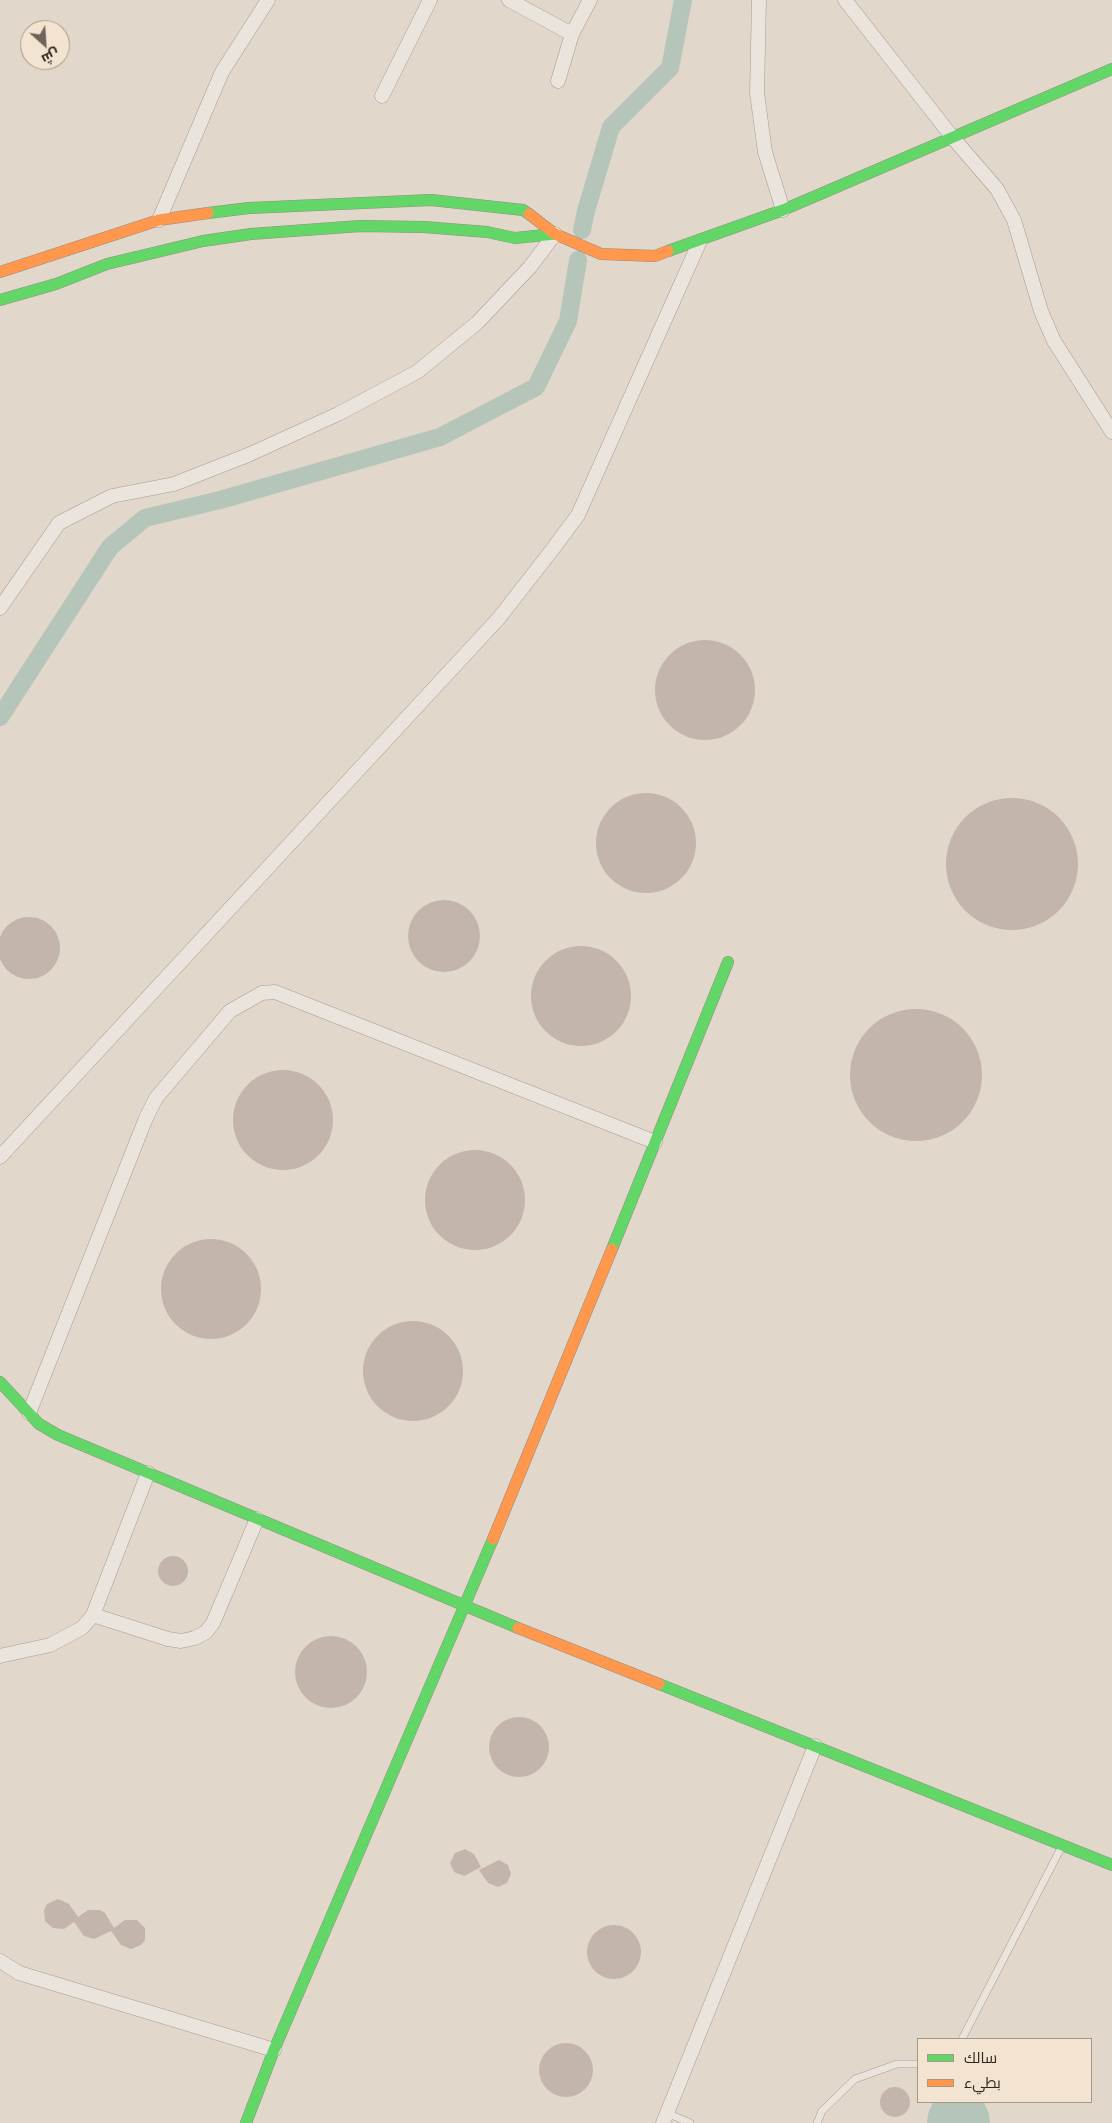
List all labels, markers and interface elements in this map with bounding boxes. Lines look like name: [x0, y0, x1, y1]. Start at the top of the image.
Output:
north arrow: [20, 20, 70, 70]
text: ش: [39, 45, 64, 71]
legend: [917, 2038, 1092, 2103]
text: سالك: [964, 2045, 997, 2068]
text: بطيء: [964, 2070, 1001, 2093]

